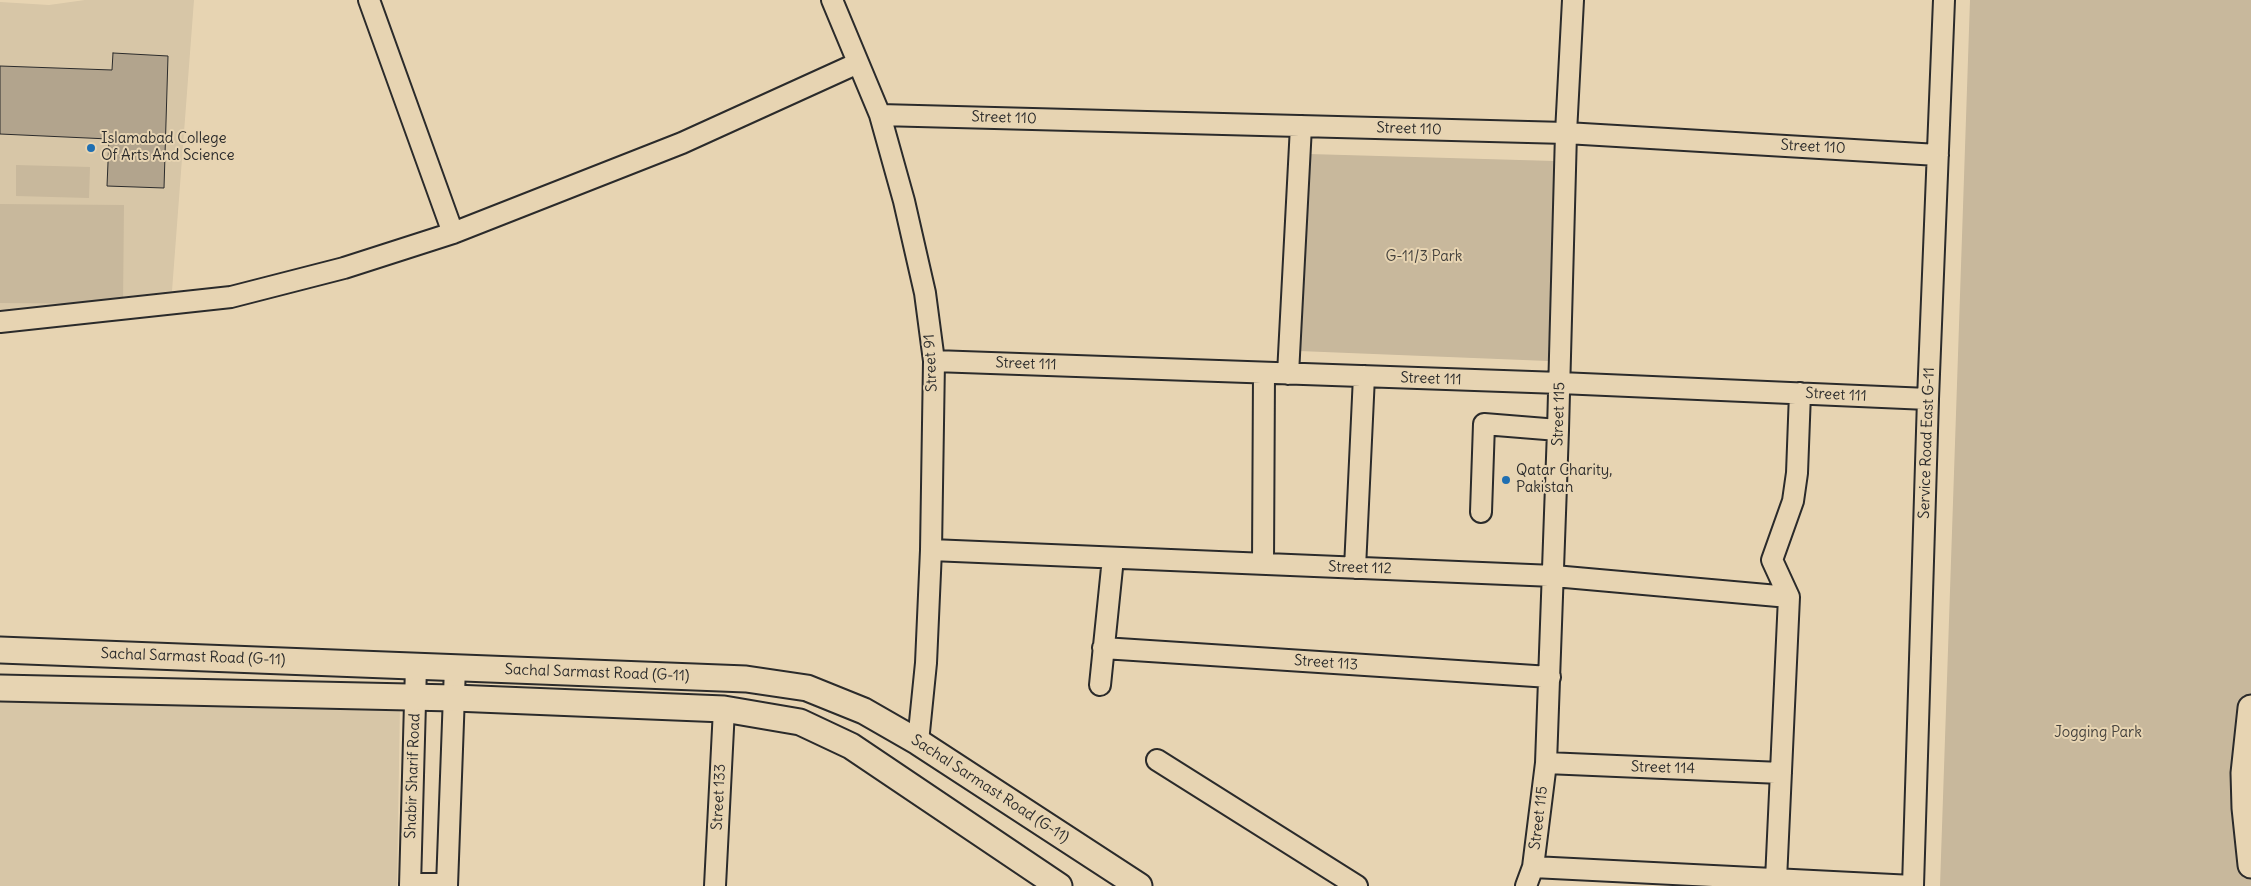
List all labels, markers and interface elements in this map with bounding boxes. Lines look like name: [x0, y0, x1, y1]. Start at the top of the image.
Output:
street label: Street 110: [971, 108, 1037, 128]
street label: Street 110: [1376, 119, 1442, 139]
place label: Islamabad College Of Arts And Science: [101, 130, 235, 165]
street label: Street 110: [1780, 136, 1846, 158]
marker: Islamabad College Of Arts And Science: [85, 142, 97, 154]
park label: G-11/3 Park: [1386, 248, 1462, 266]
street label: Street 91: [920, 333, 942, 393]
street label: Street 111: [995, 354, 1057, 374]
street label: Service Road East G-11: [1915, 367, 1939, 519]
street label: Street 111: [1400, 369, 1462, 389]
street label: Street 115: [1549, 382, 1569, 446]
street label: Street 111: [1805, 384, 1867, 406]
place label: Qatar Charity, Pakistan: [1516, 462, 1612, 497]
marker: Qatar Charity, Pakistan: [1500, 474, 1512, 486]
street label: Street 112: [1328, 558, 1392, 578]
street label: Sachal Sarmast Road (G-11): [100, 645, 286, 669]
street label: Street 113: [1293, 652, 1359, 674]
street label: Sachal Sarmast Road (G-11): [504, 661, 690, 685]
street label: Shabir Sharif Road: [402, 713, 424, 839]
park label: Jogging Park: [2054, 724, 2142, 742]
street label: Sachal Sarmast Road (G-11): [908, 731, 1072, 847]
street label: Street 114: [1631, 758, 1695, 778]
street label: Street 133: [708, 763, 730, 831]
street label: Street 115: [1526, 785, 1552, 851]

